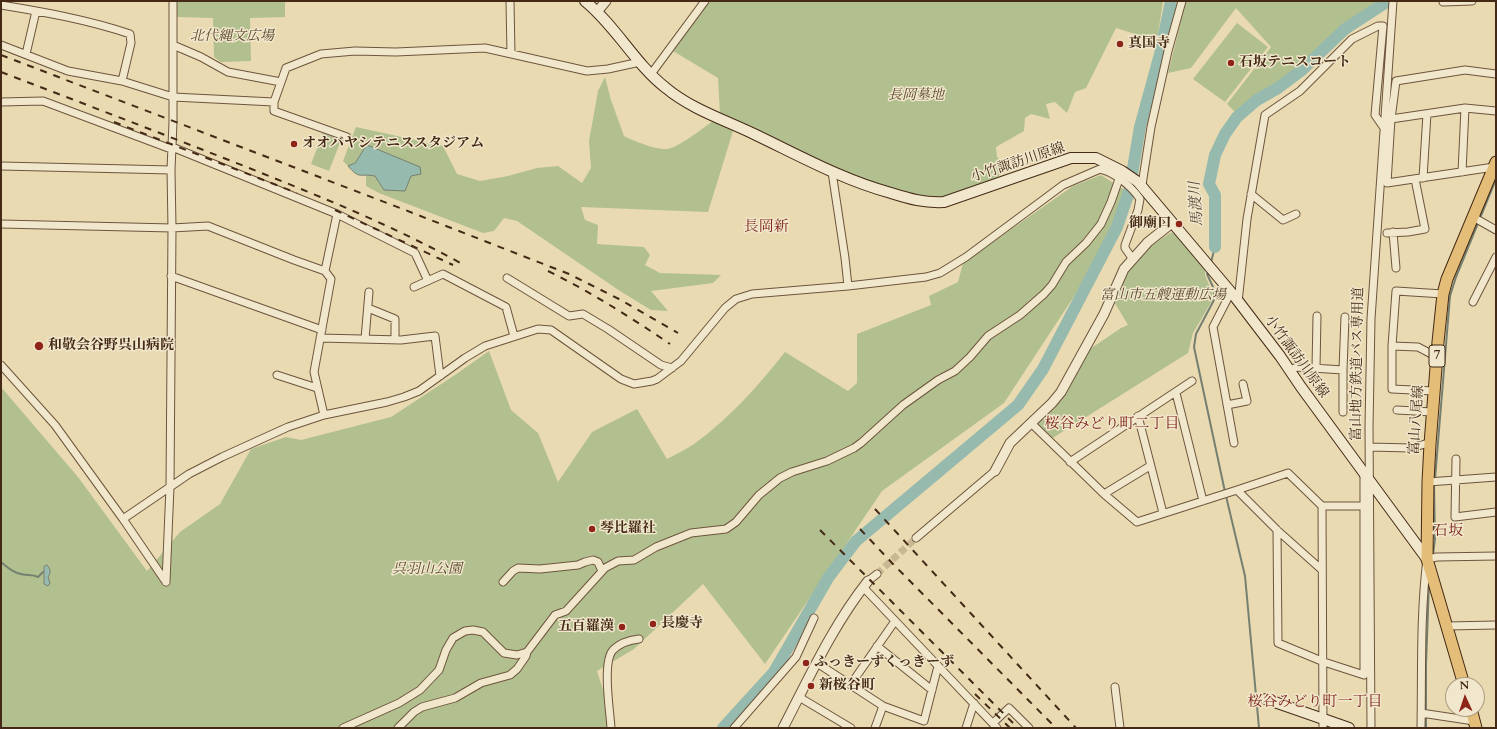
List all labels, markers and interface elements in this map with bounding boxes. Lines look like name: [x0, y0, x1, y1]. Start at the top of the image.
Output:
park label: 北代縄文広場: [190, 29, 274, 45]
place label: 真国寺: [1128, 36, 1170, 52]
marker: 真国寺: [1115, 39, 1125, 49]
place label: 石坂テニスコート: [1239, 55, 1351, 71]
marker: 石坂テニスコート: [1226, 58, 1236, 68]
park label: 長岡墓地: [888, 88, 944, 104]
place label: オオバヤシテニススタジアム: [302, 136, 484, 152]
marker: オオバヤシテニススタジアム: [289, 139, 299, 149]
street label: 小竹諏訪川原線: [969, 140, 1067, 186]
water label: 馬渡川: [1186, 181, 1208, 227]
place label: 御廟口: [1129, 216, 1171, 232]
district label: 長岡新: [744, 219, 788, 237]
marker: 御廟口: [1174, 219, 1184, 229]
street label: 富山地方鉄道バス専用道: [1348, 287, 1368, 441]
park label: 富山市五艘運動広場: [1100, 288, 1226, 304]
street label: 小竹諏訪川原線: [1260, 312, 1332, 402]
place label: 和敬会谷野呉山病院: [48, 338, 174, 354]
marker: 和敬会谷野呉山病院: [33, 340, 45, 352]
road number: 7: [1429, 345, 1445, 367]
street label: 富山八尾線: [1406, 384, 1428, 456]
district label: 桜谷みどり町二丁目: [1045, 416, 1179, 434]
place label: 琴比羅社: [600, 521, 656, 537]
district label: 石坂: [1433, 523, 1463, 541]
marker: 琴比羅社: [587, 524, 597, 534]
park label: 呉羽山公園: [392, 562, 462, 578]
place label: 長慶寺: [661, 616, 703, 632]
place label: 五百羅漢: [558, 619, 614, 635]
marker: 長慶寺: [648, 619, 658, 629]
marker: 五百羅漢: [617, 622, 627, 632]
place label: ふっきーずくっきーず: [814, 655, 954, 671]
marker: ふっきーずくっきーず: [801, 658, 811, 668]
north arrow: [1445, 677, 1485, 717]
place label: 新桜谷町: [819, 678, 875, 694]
text: N: [1459, 678, 1470, 693]
marker: 新桜谷町: [806, 681, 816, 691]
district label: 桜谷みどり町一丁目: [1248, 694, 1382, 712]

